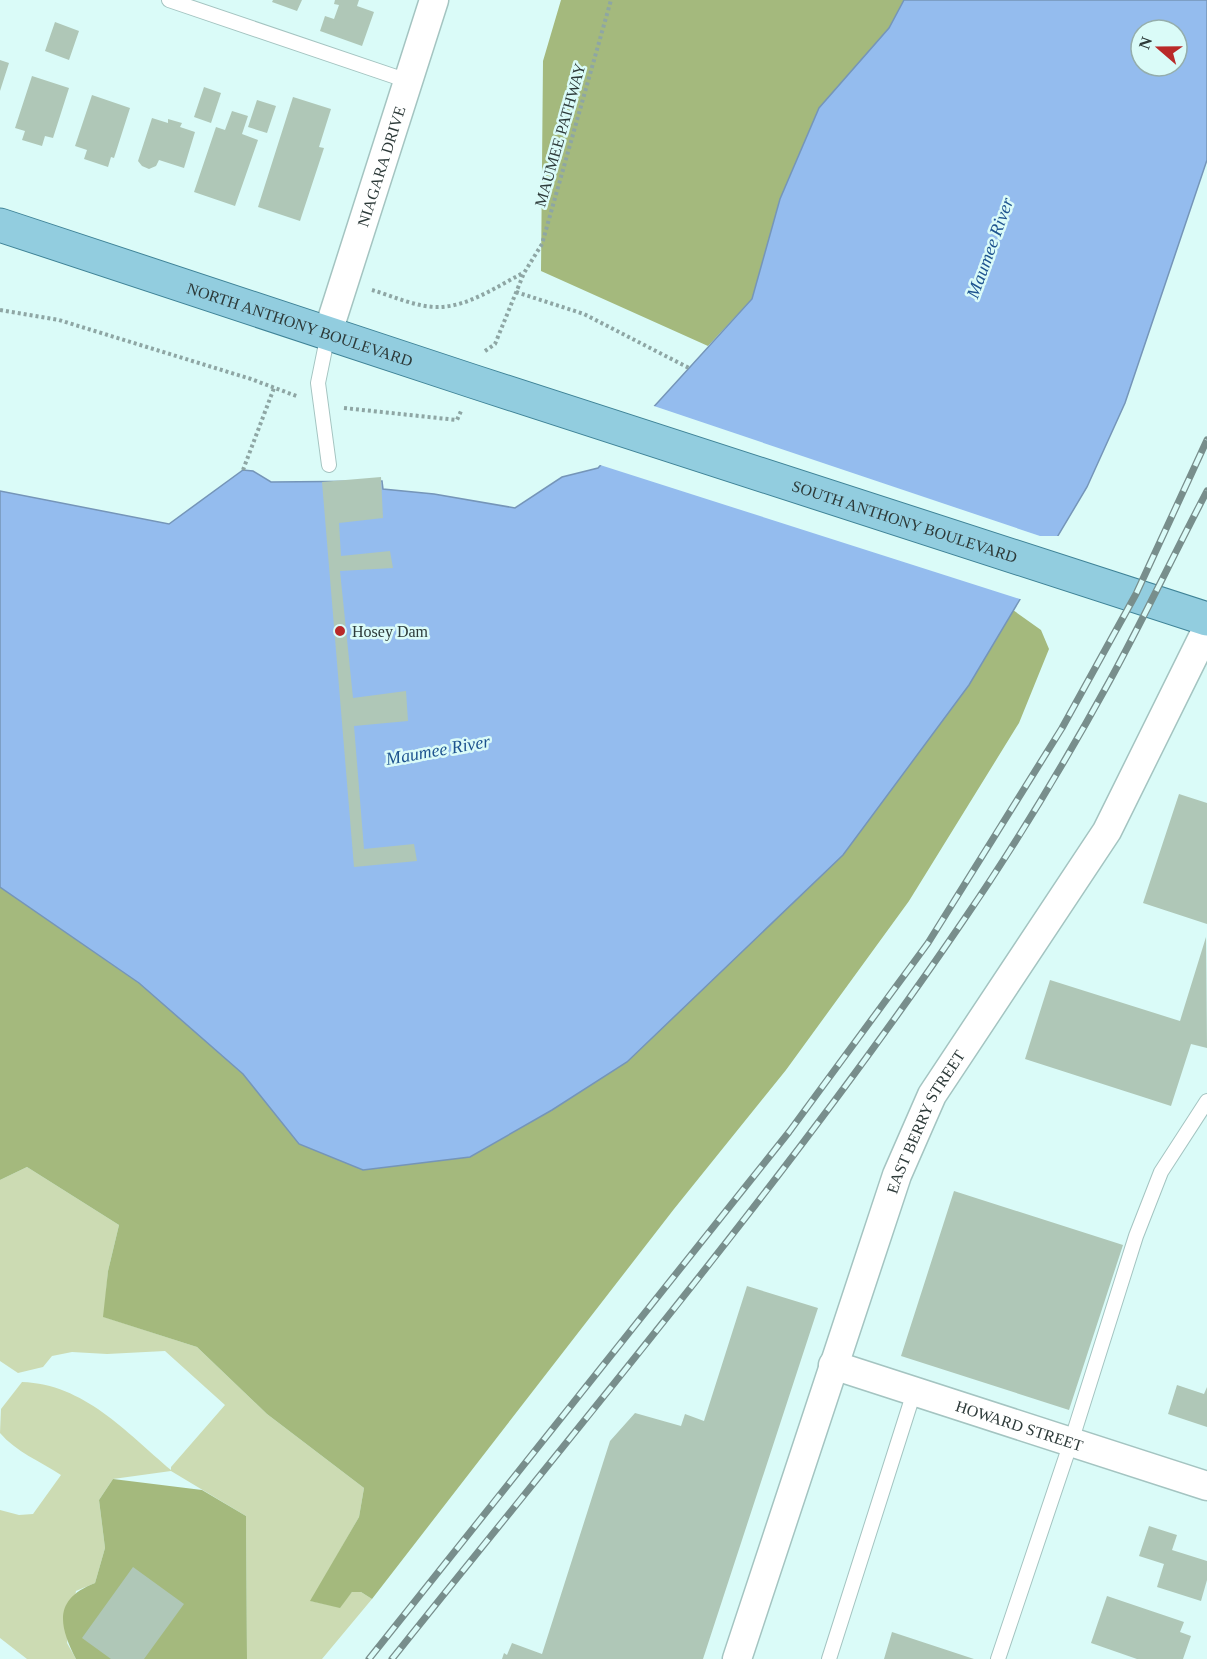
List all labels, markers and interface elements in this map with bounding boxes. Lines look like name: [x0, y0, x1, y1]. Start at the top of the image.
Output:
north arrow: [1129, 18, 1189, 78]
text: N: [1135, 34, 1155, 51]
street label: MAUMEE PATHWAY: [531, 61, 589, 209]
street label: NIAGARA DRIVE: [354, 104, 408, 229]
water label: Maumee River: [962, 194, 1018, 302]
street label: NORTH ANTHONY BOULEVARD: [185, 279, 415, 369]
street label: SOUTH ANTHONY BOULEVARD: [790, 477, 1020, 566]
place label: Hosey Dam: [352, 623, 429, 641]
marker: Hosey Dam: [333, 624, 347, 638]
water label: Maumee River: [383, 731, 493, 769]
street label: EAST BERRY STREET: [883, 1047, 968, 1196]
street label: HOWARD STREET: [954, 1397, 1086, 1454]

